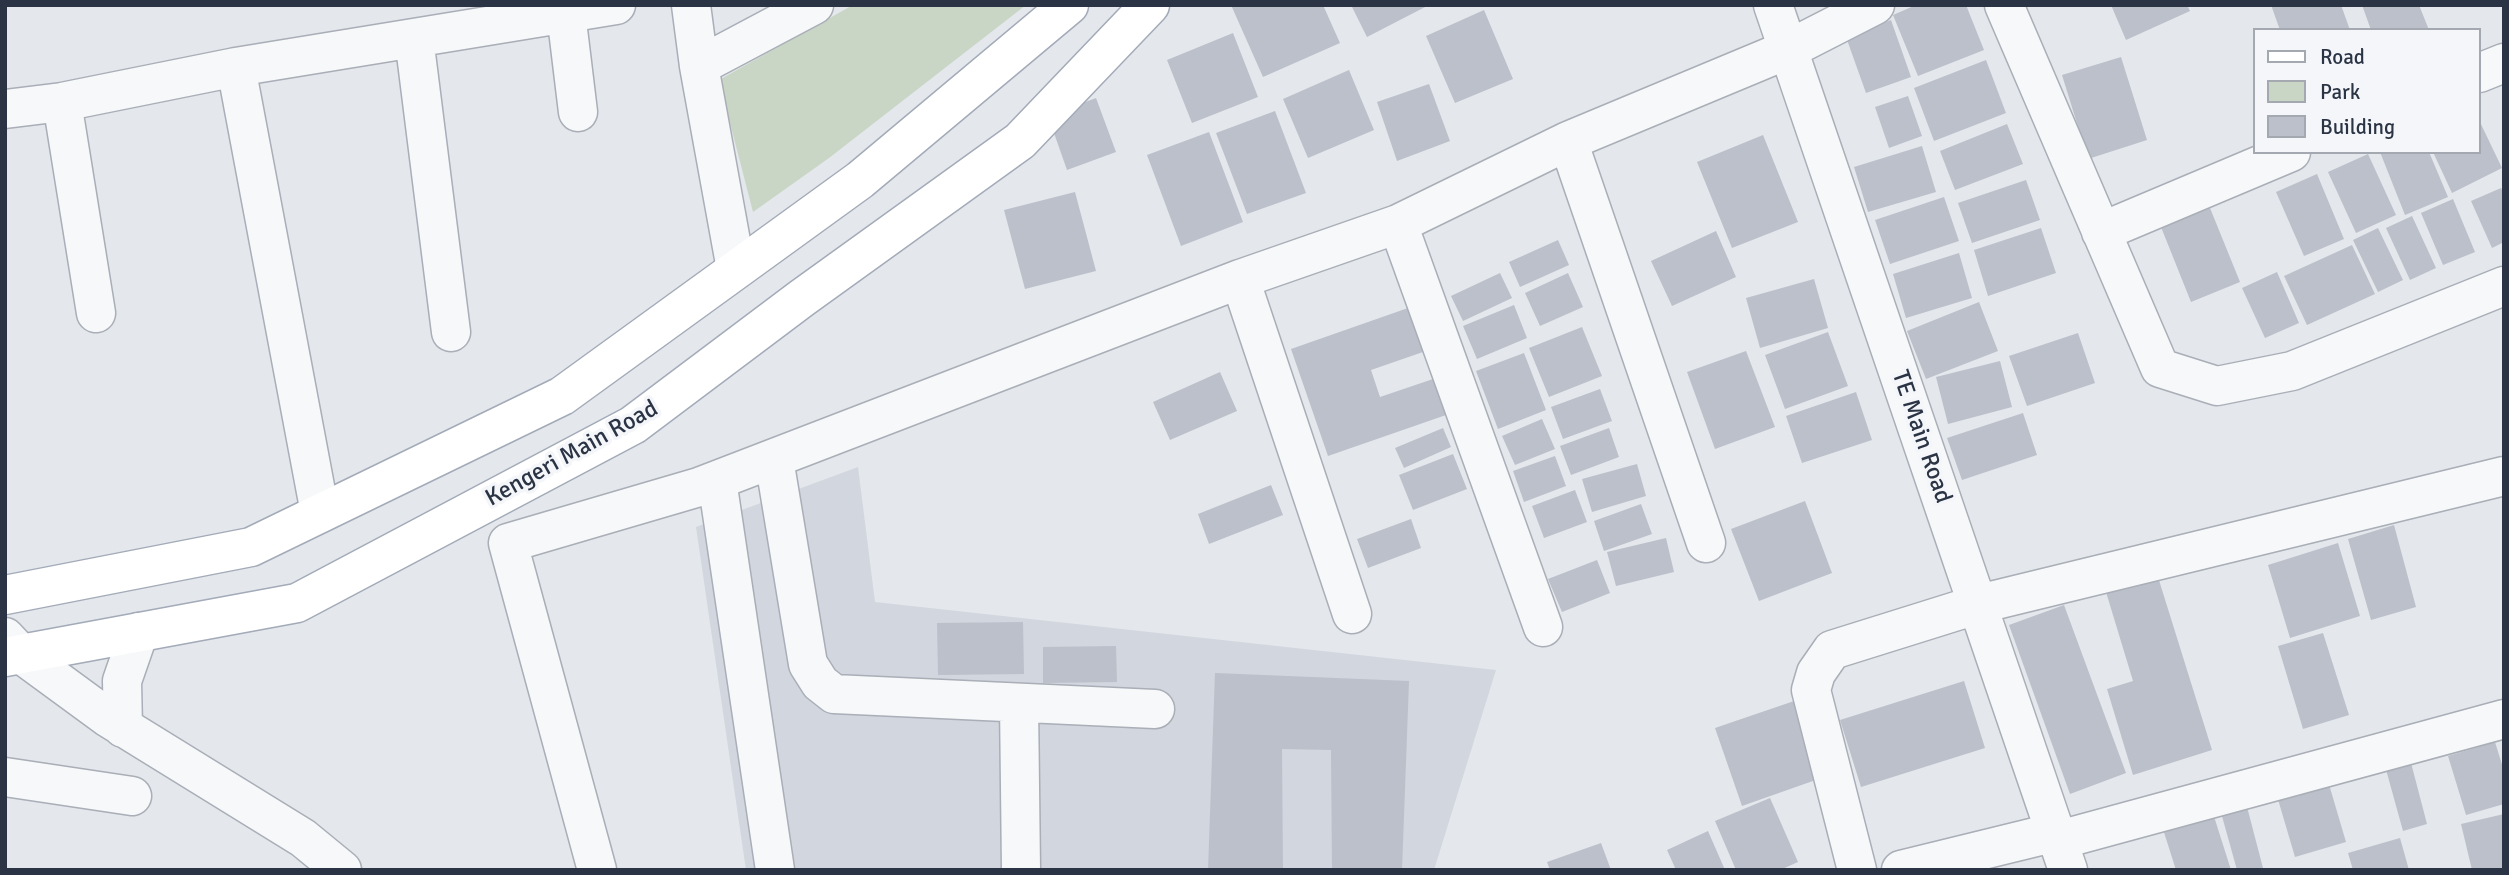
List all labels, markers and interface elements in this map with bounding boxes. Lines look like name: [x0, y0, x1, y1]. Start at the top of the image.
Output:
legend: [2254, 28, 2481, 154]
text: Road: [2320, 44, 2365, 70]
text: Park: [2320, 79, 2360, 105]
text: Building: [2320, 114, 2395, 140]
street label: TE Main Road: [1885, 367, 1957, 507]
street label: Kengeri Main Road: [481, 395, 663, 513]

